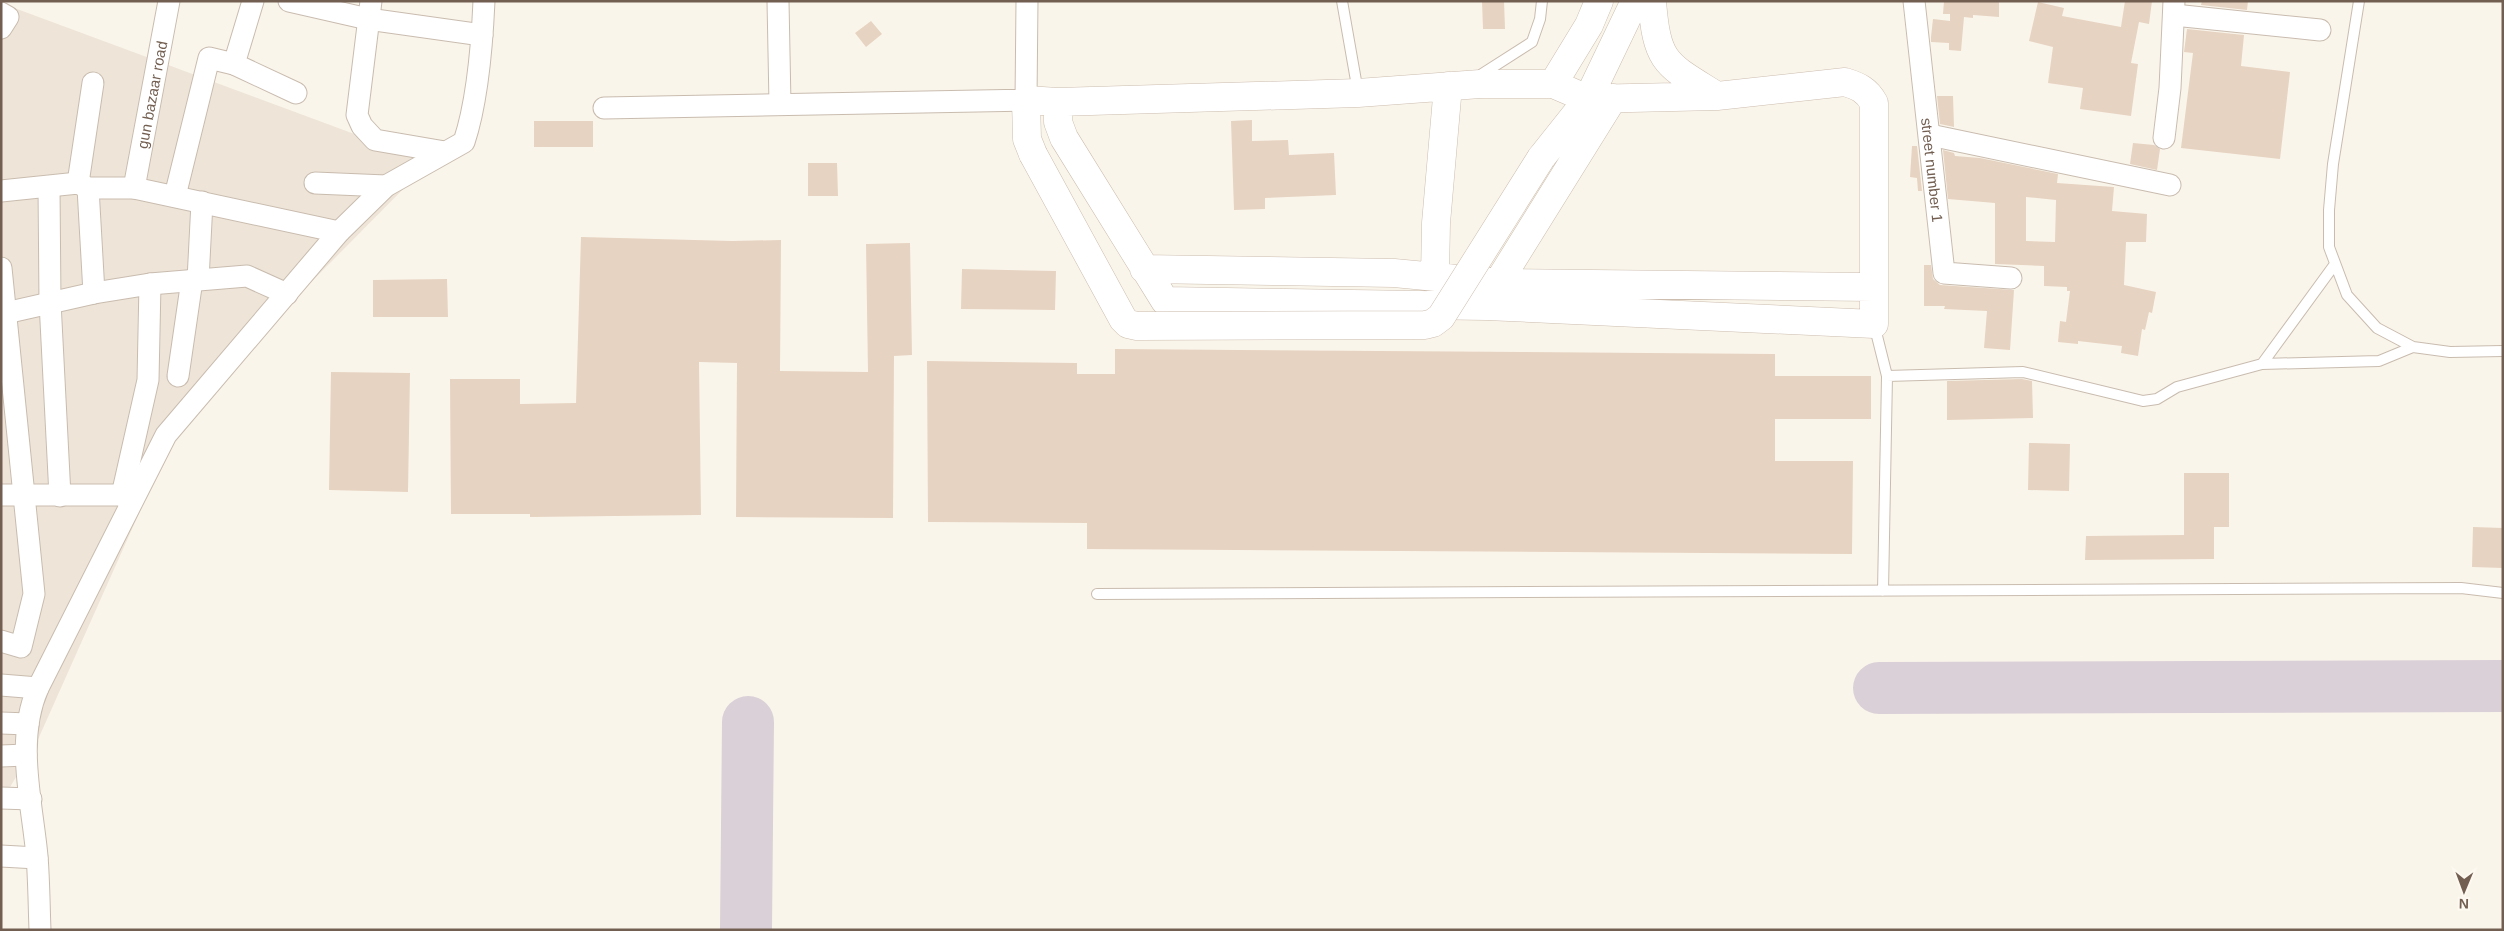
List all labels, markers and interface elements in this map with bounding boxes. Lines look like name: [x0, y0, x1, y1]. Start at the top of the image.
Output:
street label: gun bazaar road: [133, 39, 170, 150]
street label: street number 1: [1918, 117, 1947, 223]
north arrow: [2439, 866, 2489, 916]
text: N: [2459, 896, 2469, 912]

